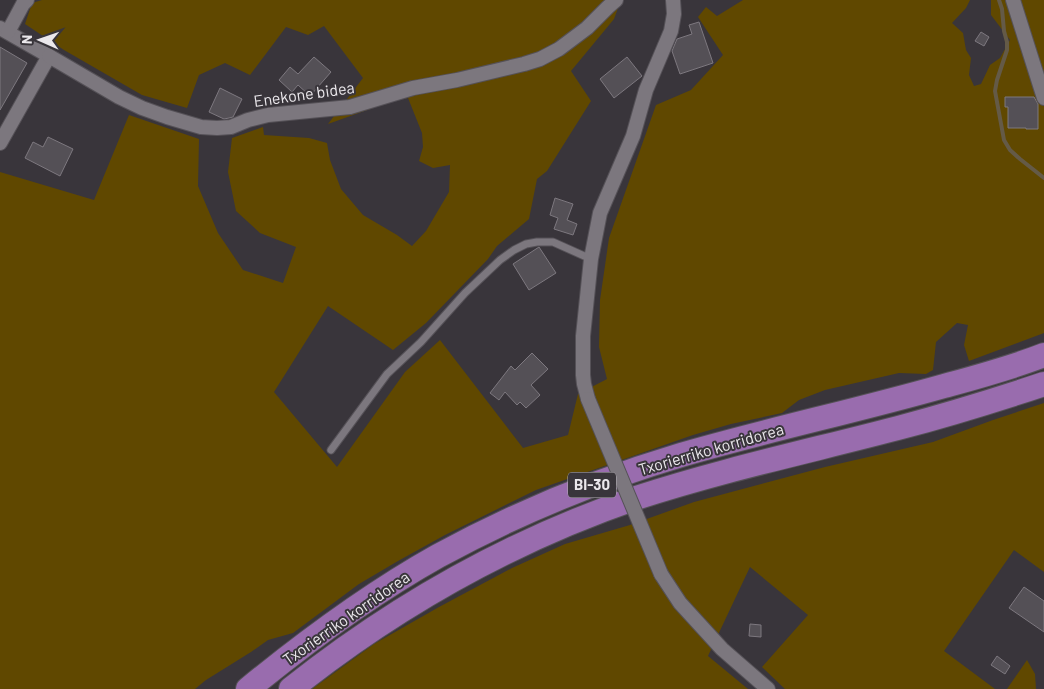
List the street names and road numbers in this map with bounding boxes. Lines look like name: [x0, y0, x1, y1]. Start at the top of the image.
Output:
street label: Enekone bidea: [252, 77, 356, 110]
street label: Txorierriko korridorea: [636, 419, 786, 478]
road number: BI-30: [568, 472, 616, 498]
street label: Txorierriko korridorea: [279, 567, 413, 668]

